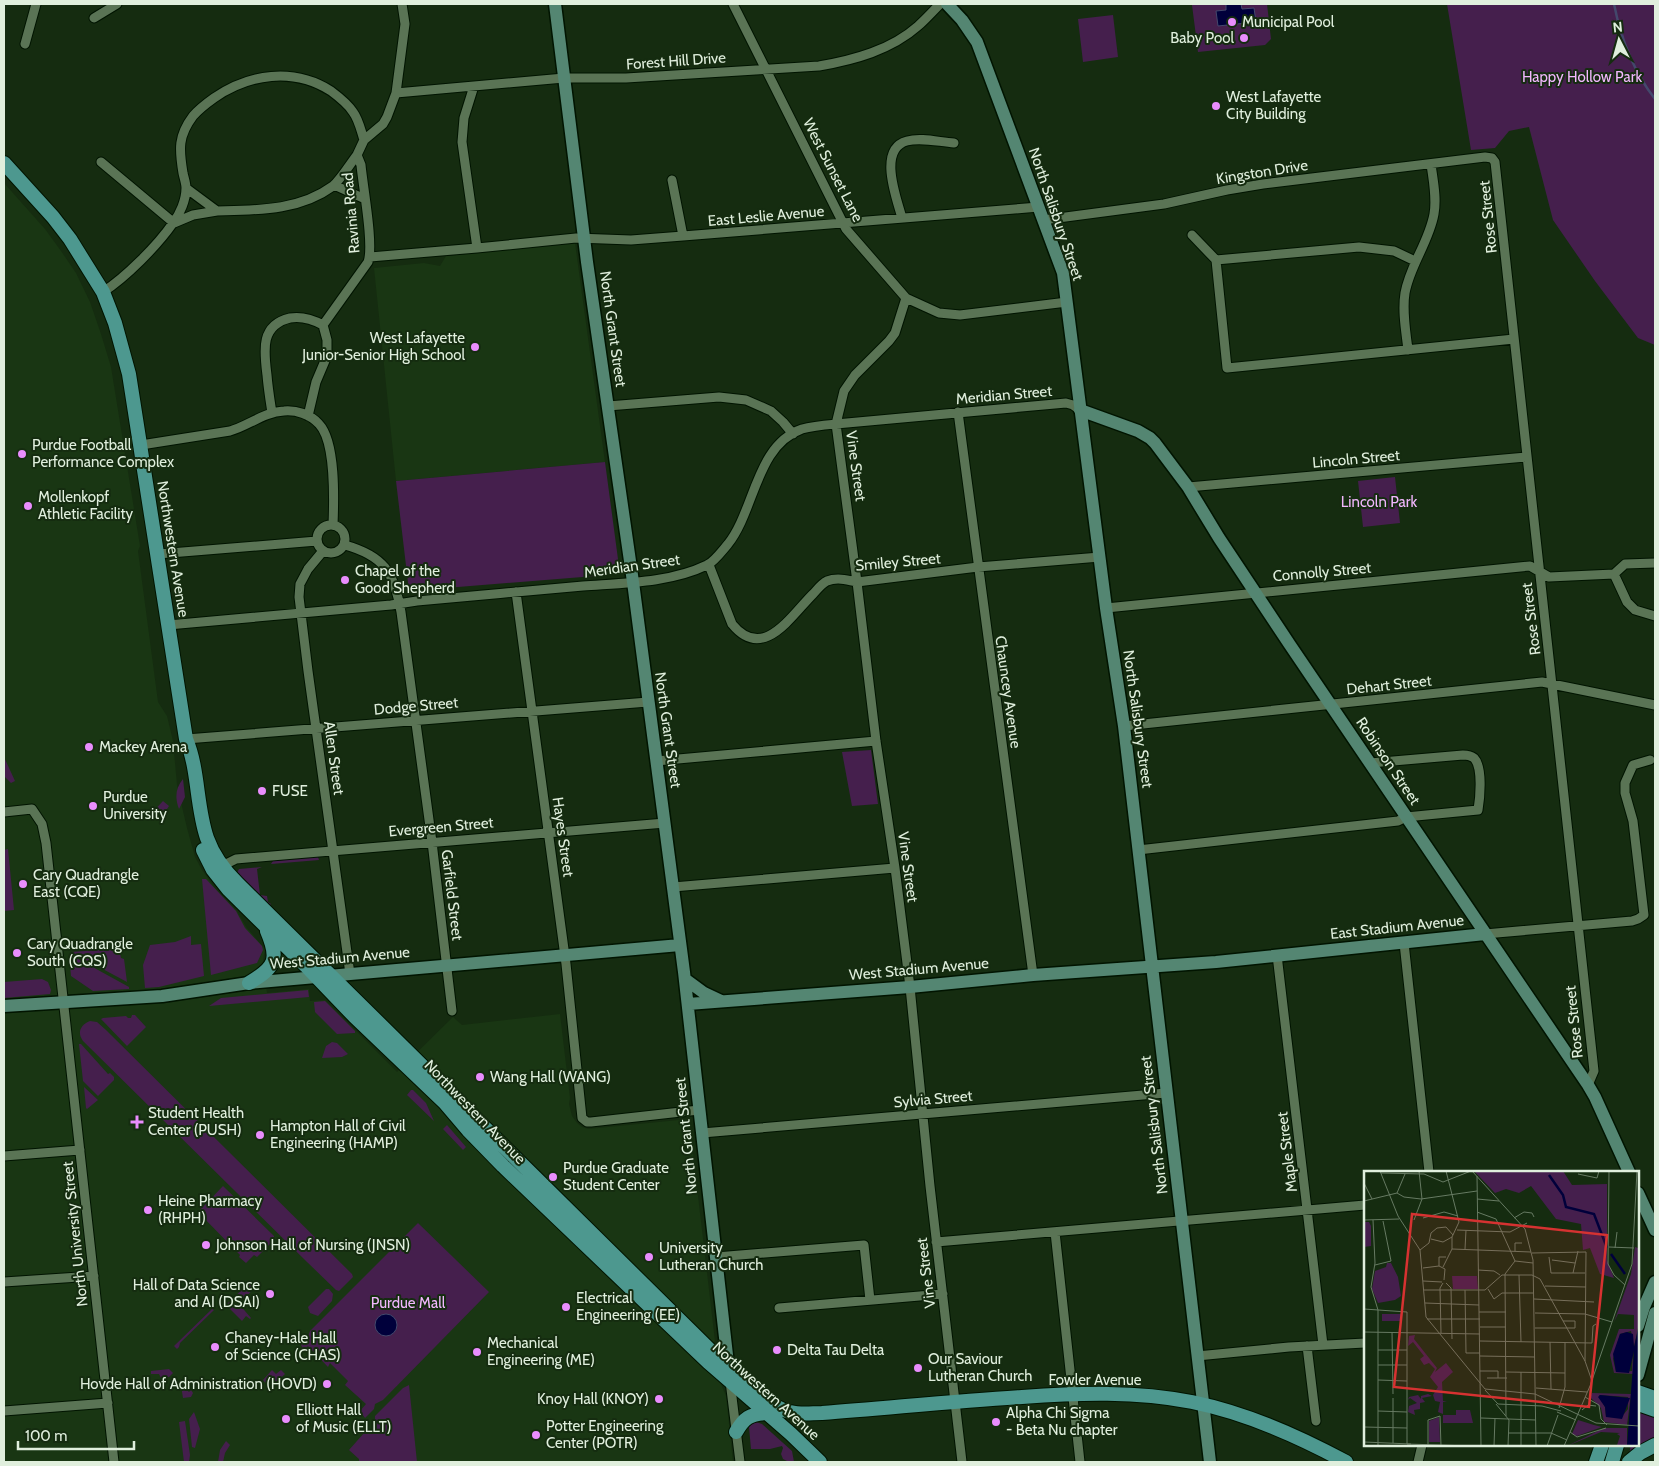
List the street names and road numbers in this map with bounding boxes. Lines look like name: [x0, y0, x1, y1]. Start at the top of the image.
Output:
street label: Forest Hill Drive: [625, 49, 727, 73]
street label: West Sunset Lane: [799, 115, 867, 225]
street label: North Salisbury Street: [1025, 145, 1087, 283]
street label: Kingston Drive: [1215, 156, 1310, 188]
street label: Ravinia Road: [338, 172, 364, 254]
street label: Rose Street: [1475, 180, 1501, 254]
street label: East Leslie Avenue: [707, 202, 825, 230]
street label: North Grant Street: [596, 270, 630, 388]
street label: Meridian Street: [955, 382, 1053, 408]
street label: Vine Street: [842, 430, 870, 502]
street label: Lincoln Street: [1311, 446, 1401, 472]
street label: Northwestern Avenue: [153, 480, 193, 619]
street label: Smiley Street: [855, 549, 941, 575]
street label: Meridian Street: [583, 550, 681, 582]
street label: Connolly Street: [1272, 559, 1372, 585]
street label: Rose Street: [1518, 582, 1544, 656]
street label: Chauncey Avenue: [991, 634, 1025, 750]
street label: North Salisbury Street: [1119, 649, 1157, 789]
street label: North Grant Street: [651, 671, 685, 789]
street label: Dehart Street: [1346, 672, 1432, 698]
street label: Dodge Street: [373, 693, 459, 719]
street label: Robinson Street: [1352, 714, 1424, 808]
street label: Allen Street: [320, 720, 348, 796]
street label: Hayes Street: [548, 796, 578, 878]
street label: Evergreen Street: [388, 813, 494, 841]
street label: Vine Street: [894, 831, 922, 903]
street label: Garfield Street: [437, 848, 467, 942]
street label: East Stadium Avenue: [1329, 911, 1465, 943]
street label: West Stadium Avenue: [269, 943, 411, 973]
street label: West Stadium Avenue: [848, 954, 990, 984]
street label: Rose Street: [1561, 985, 1587, 1059]
street label: North Salisbury Street: [1137, 1055, 1171, 1195]
street label: Northwestern Avenue: [421, 1056, 530, 1168]
street label: North Grant Street: [671, 1077, 701, 1195]
street label: Sylvia Street: [893, 1087, 973, 1111]
street label: Maple Street: [1273, 1111, 1301, 1193]
street label: North University Street: [58, 1161, 92, 1307]
street label: Vine Street: [913, 1237, 939, 1309]
street label: Northwestern Avenue: [709, 1338, 823, 1444]
street label: Fowler Avenue: [1048, 1371, 1142, 1389]

